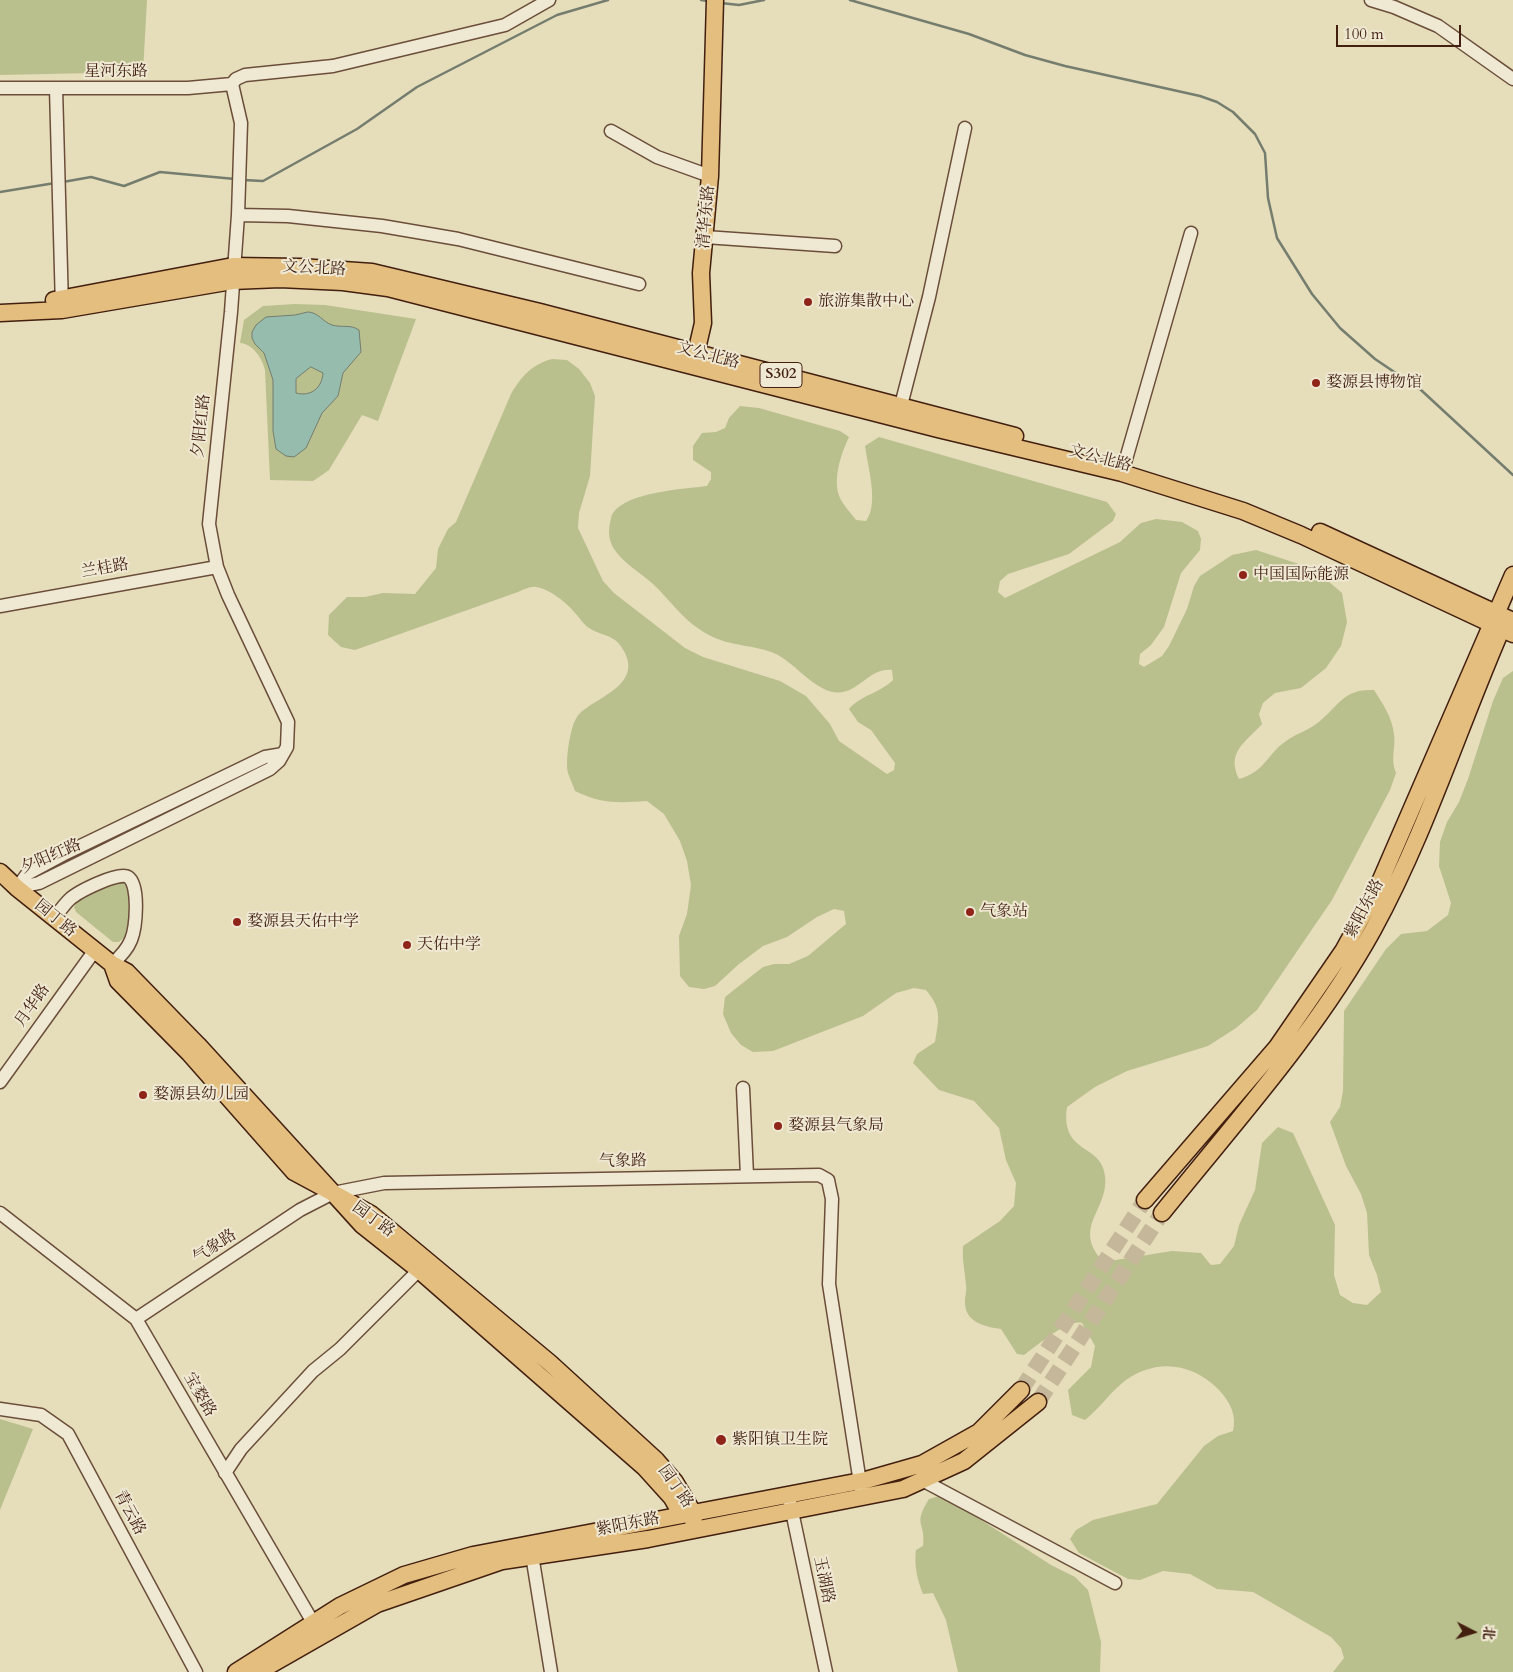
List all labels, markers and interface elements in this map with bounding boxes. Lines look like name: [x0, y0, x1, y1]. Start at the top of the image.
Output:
scale bar: [1338, 15, 1463, 47]
text: 100 m: [1344, 24, 1384, 44]
street label: 星河东路: [84, 62, 148, 82]
street label: 清华东路: [695, 184, 719, 250]
street label: 文公北路: [282, 258, 346, 280]
place label: 旅游集散中心: [818, 292, 914, 312]
marker: 旅游集散中心: [802, 296, 814, 308]
street label: 文公北路: [675, 338, 741, 374]
road number: S302: [760, 362, 802, 388]
place label: 婺源县博物馆: [1326, 373, 1422, 393]
marker: 婺源县博物馆: [1310, 377, 1322, 389]
street label: 夕阳红路: [189, 393, 215, 459]
street label: 文公北路: [1067, 441, 1133, 477]
street label: 兰桂路: [80, 555, 130, 583]
place label: 中国国际能源: [1253, 565, 1349, 585]
marker: 中国国际能源: [1237, 569, 1249, 581]
street label: 夕阳红路: [18, 836, 84, 878]
street label: 紫阳东路: [1342, 876, 1388, 942]
street label: 园丁路: [30, 896, 80, 942]
place label: 气象站: [980, 902, 1028, 922]
marker: 气象站: [964, 906, 976, 918]
place label: 婺源县天佑中学: [247, 912, 359, 932]
marker: 婺源县天佑中学: [231, 916, 243, 928]
place label: 天佑中学: [417, 935, 481, 955]
marker: 天佑中学: [401, 939, 413, 951]
street label: 月华路: [11, 981, 55, 1031]
place label: 婺源县幼儿园: [153, 1085, 249, 1105]
marker: 婺源县幼儿园: [137, 1089, 149, 1101]
place label: 婺源县气象局: [788, 1116, 884, 1136]
marker: 婺源县气象局: [772, 1120, 784, 1132]
street label: 气象路: [599, 1152, 647, 1172]
street label: 园丁路: [348, 1198, 398, 1242]
street label: 气象路: [190, 1226, 240, 1268]
street label: 宝婺路: [179, 1369, 219, 1421]
place label: 紫阳镇卫生院: [732, 1430, 828, 1450]
marker: 紫阳镇卫生院: [714, 1433, 728, 1447]
street label: 园丁路: [653, 1462, 697, 1512]
street label: 青云路: [109, 1487, 149, 1539]
street label: 紫阳东路: [595, 1509, 661, 1541]
street label: 玉湖路: [809, 1555, 837, 1605]
north arrow: [1448, 1607, 1498, 1657]
text: 北: [1478, 1626, 1499, 1641]

